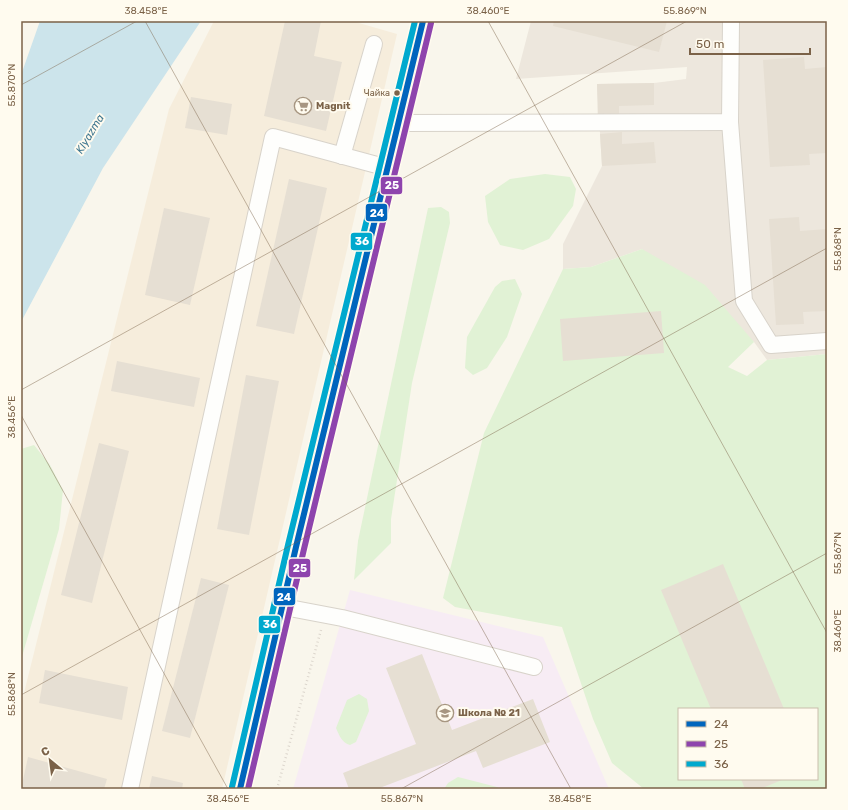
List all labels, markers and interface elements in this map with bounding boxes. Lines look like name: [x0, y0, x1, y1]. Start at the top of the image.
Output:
text: 38.458°E: [124, 5, 168, 17]
text: 38.460°E: [466, 5, 510, 17]
text: 55.869°N: [663, 5, 707, 17]
scale bar: [690, 30, 810, 56]
text: 50 m: [696, 37, 724, 51]
text: 55.870°N: [6, 64, 18, 106]
place label: Чайка: [364, 88, 390, 98]
marker: Чайка: [392, 88, 402, 98]
supermarket icon: Magnit: [293, 96, 313, 116]
place label: Magnit: [316, 100, 351, 112]
water label: Klyazma: [73, 112, 107, 156]
line badge: 25: [380, 176, 403, 195]
text: 25: [385, 179, 399, 192]
line badge: 24: [365, 203, 388, 222]
text: 24: [370, 207, 385, 220]
text: 55.868°N: [832, 227, 844, 271]
line badge: 36: [350, 232, 373, 251]
text: 36: [355, 235, 369, 248]
text: 38.456°E: [6, 396, 18, 438]
text: 55.867°N: [832, 532, 844, 574]
line badge: 25: [288, 558, 311, 578]
text: 25: [293, 562, 307, 575]
line badge: 24: [273, 587, 296, 606]
text: 24: [277, 591, 292, 604]
text: 38.460°E: [832, 609, 844, 653]
line badge: 36: [258, 615, 281, 634]
text: 36: [263, 618, 277, 631]
text: 55.868°N: [6, 672, 18, 716]
school or university icon: Школа № 21: [435, 703, 455, 723]
place label: Школа № 21: [458, 707, 520, 719]
legend: [678, 708, 818, 780]
text: 24: [714, 717, 729, 731]
text: 25: [714, 737, 728, 751]
north arrow: [30, 740, 70, 780]
text: С: [39, 744, 52, 759]
text: 36: [714, 757, 728, 771]
text: 38.456°E: [207, 793, 249, 805]
text: 55.867°N: [381, 793, 423, 805]
text: 38.458°E: [548, 793, 592, 805]

